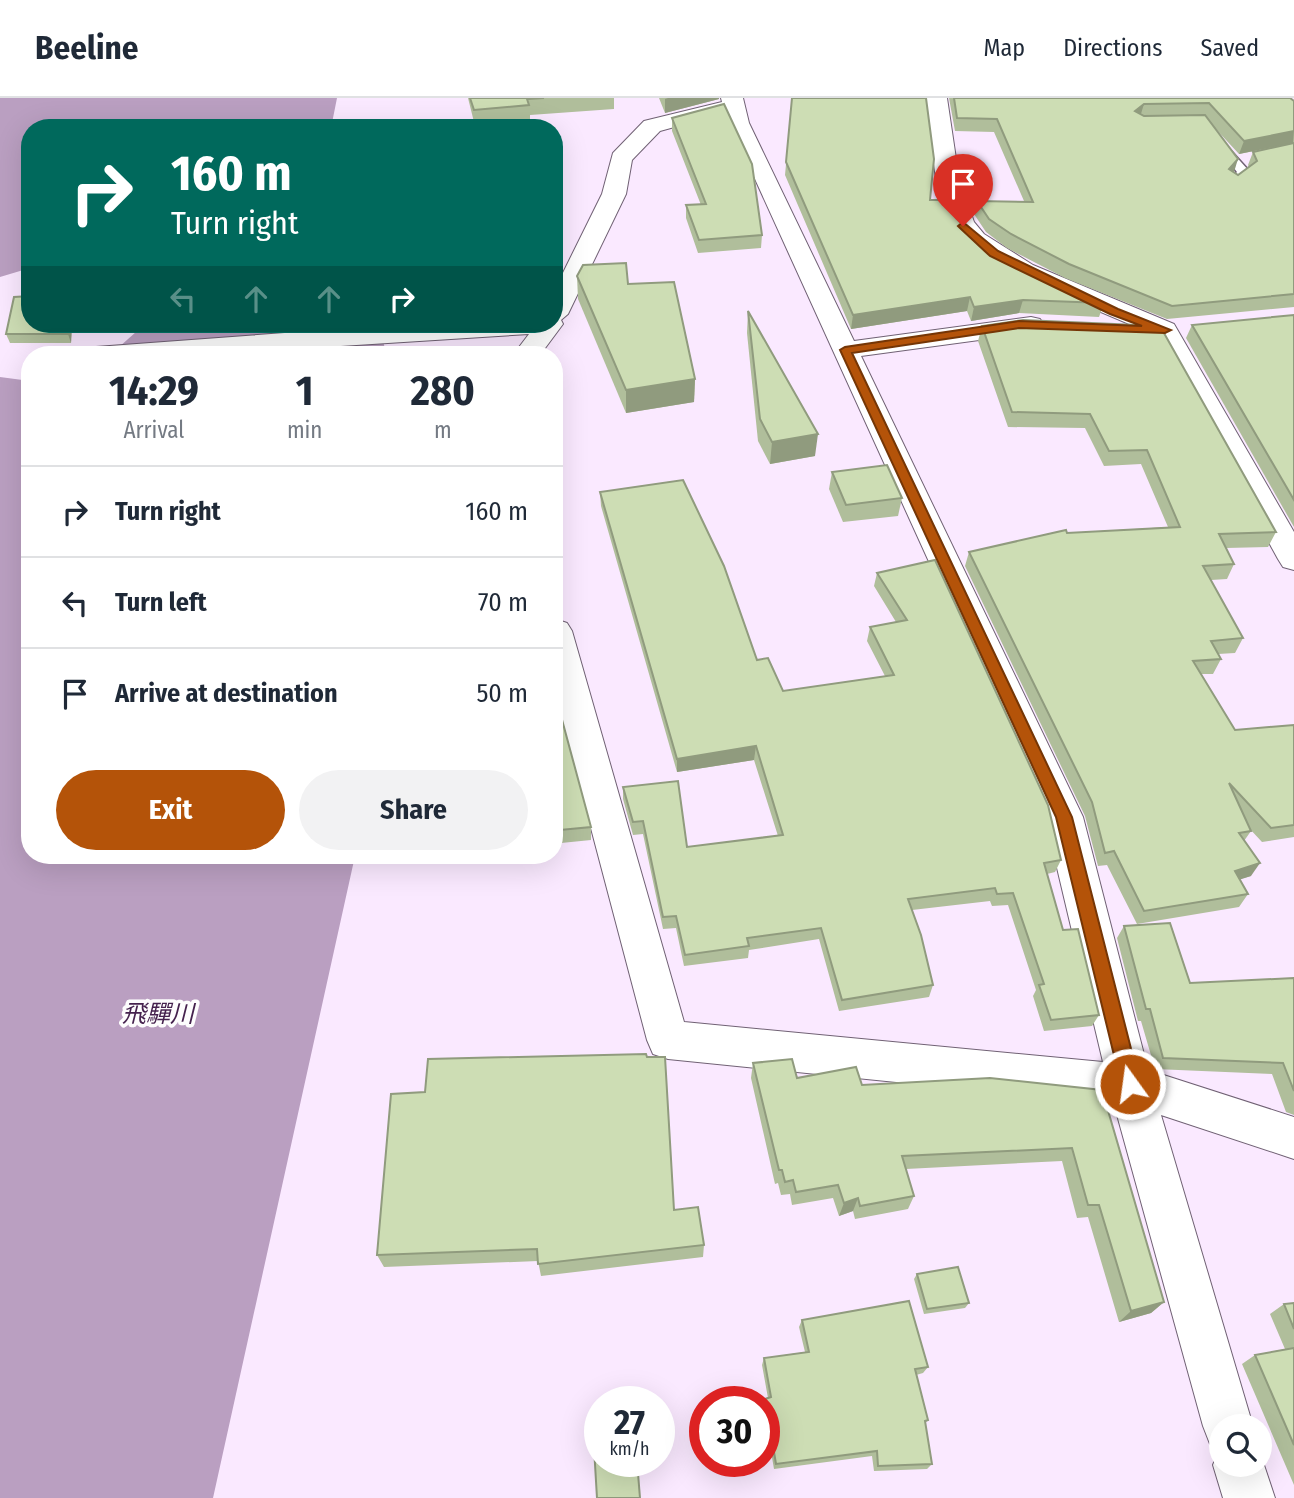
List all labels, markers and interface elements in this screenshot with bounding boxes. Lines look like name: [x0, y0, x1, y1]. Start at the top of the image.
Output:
text: Beeline: [35, 28, 139, 68]
text: Map: [984, 34, 1025, 62]
text: Directions: [1063, 34, 1162, 62]
text: Saved: [1200, 34, 1259, 62]
text: 160 m: [171, 144, 292, 203]
icon: right: [56, 147, 147, 238]
pin: [933, 154, 993, 226]
icon: arrive: [944, 165, 982, 203]
text: Turn right: [171, 204, 298, 242]
icon: left: [164, 280, 202, 318]
icon: ahead: [237, 280, 275, 318]
icon: ahead: [310, 280, 348, 318]
icon: right: [383, 280, 421, 318]
text: 14:29: [109, 366, 199, 416]
text: 1: [296, 366, 314, 416]
text: 280: [410, 366, 475, 416]
text: Arrival: [123, 416, 184, 444]
text: min: [287, 416, 322, 444]
text: m: [434, 416, 452, 444]
icon: right: [56, 493, 94, 531]
text: Turn right: [115, 496, 221, 527]
text: 160 m: [465, 496, 528, 527]
icon: left: [56, 584, 94, 622]
text: Turn left: [115, 587, 207, 618]
text: 70 m: [478, 587, 528, 618]
icon: arrive: [56, 675, 94, 713]
text: Arrive at destination: [115, 678, 338, 709]
text: 50 m: [476, 678, 528, 709]
button: Exit: [56, 770, 285, 850]
button: Share: [299, 770, 528, 850]
water label: 飛驒川: [122, 1000, 197, 1028]
position arrow: [1093, 1047, 1167, 1121]
speed limit sign: 30: [689, 1386, 780, 1477]
text: 27: [614, 1401, 645, 1443]
map controls: [1209, 1414, 1272, 1477]
button: search: [1209, 1414, 1272, 1477]
text: km/h: [609, 1438, 650, 1460]

